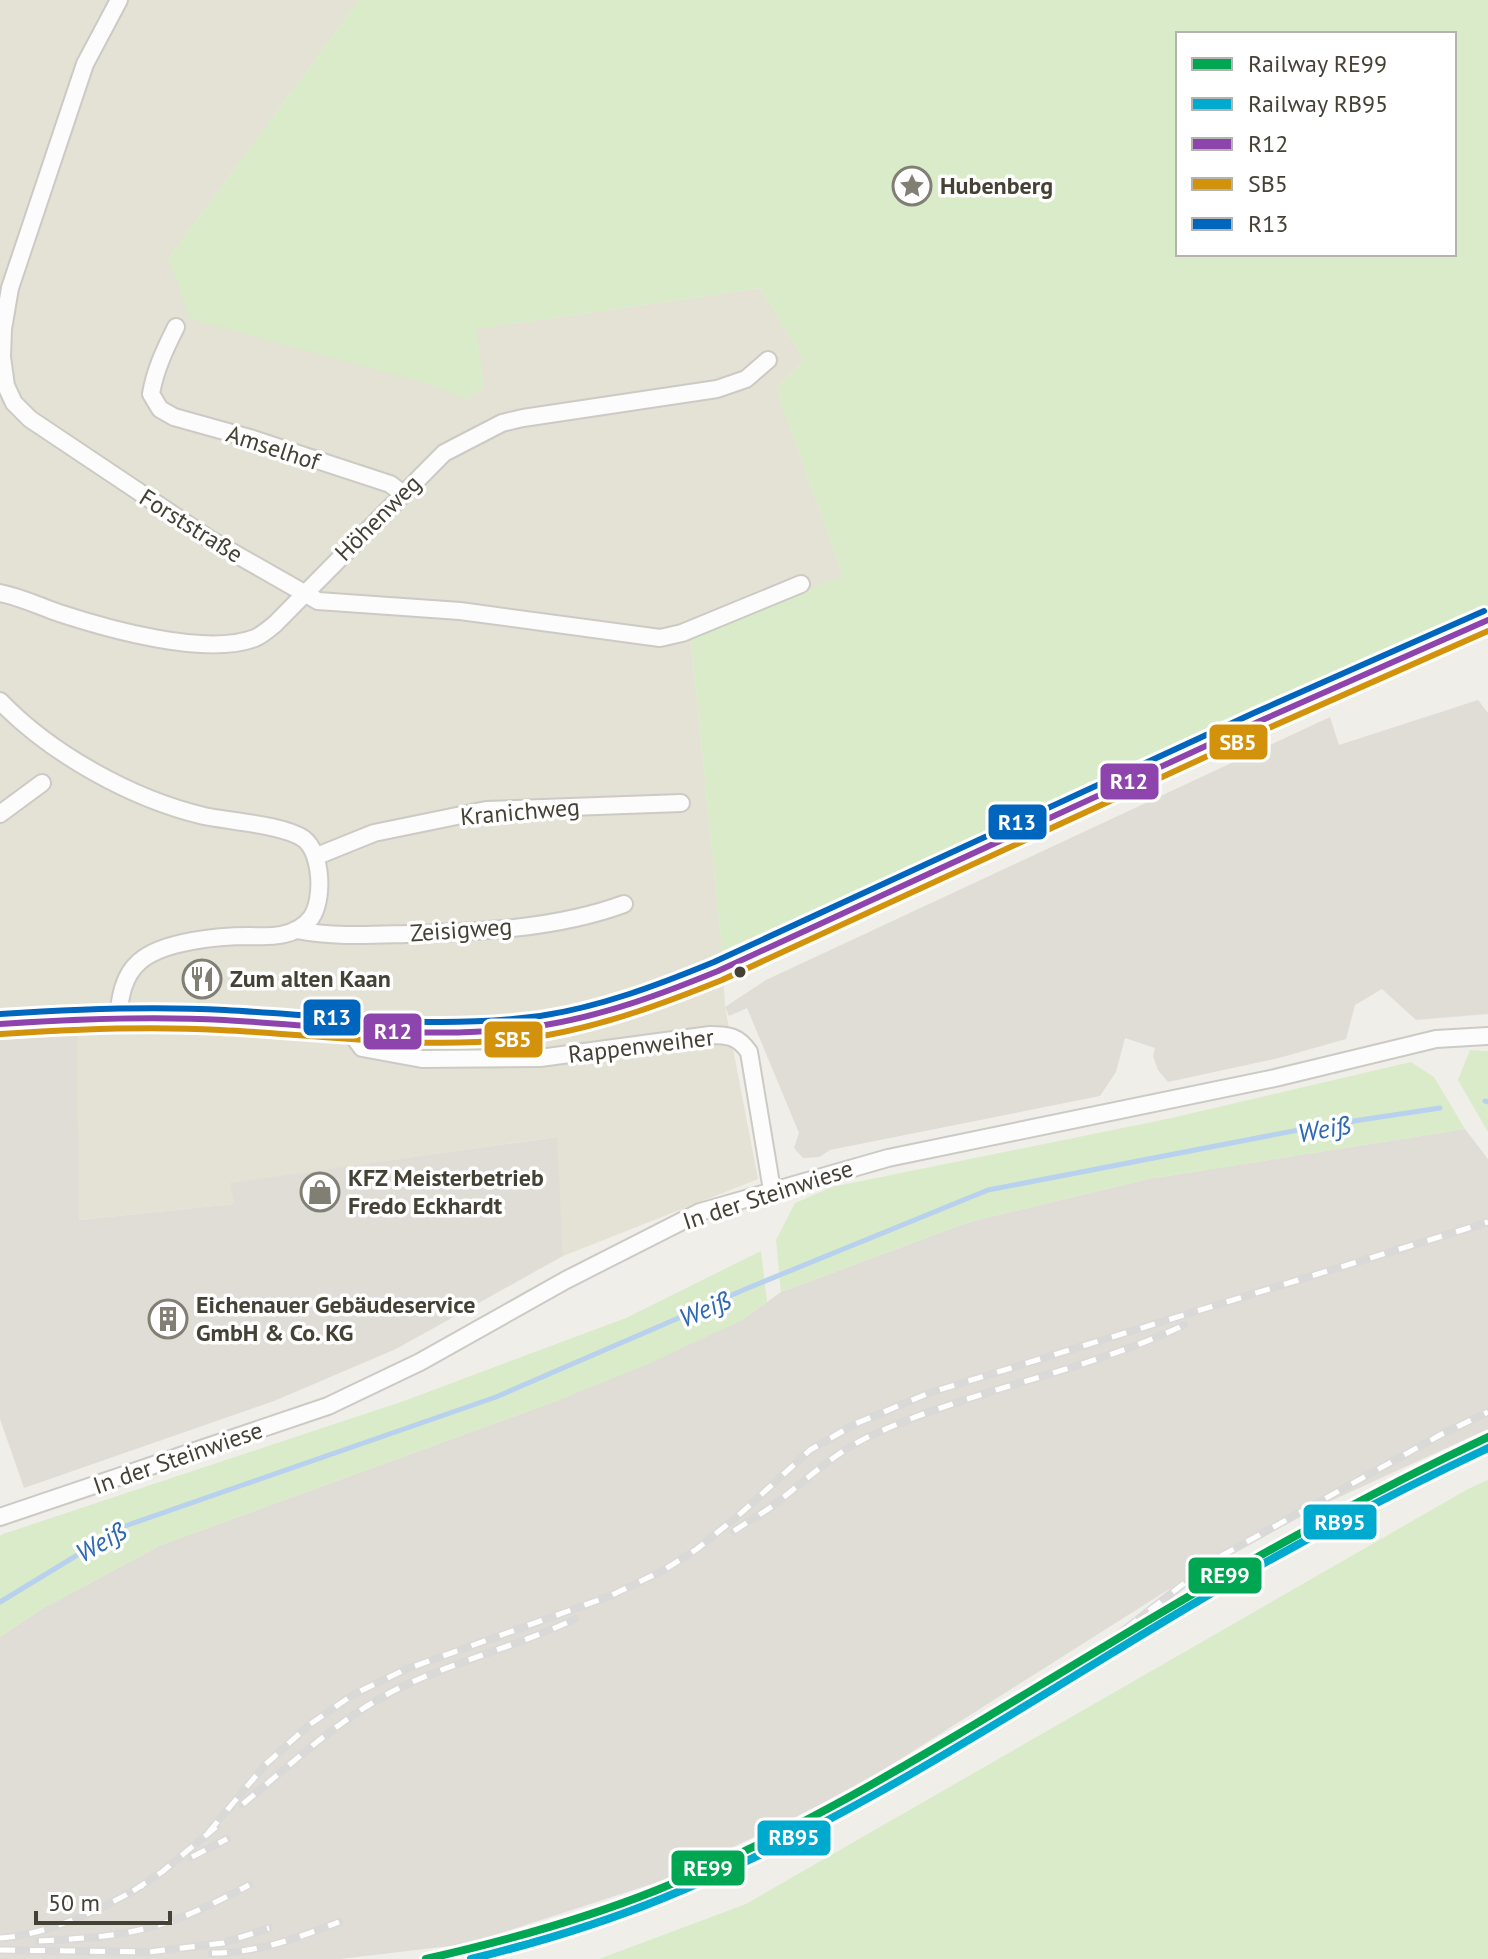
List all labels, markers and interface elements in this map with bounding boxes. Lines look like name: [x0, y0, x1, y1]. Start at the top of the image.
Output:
legend: [1176, 32, 1456, 256]
text: Railway RE99: [1248, 48, 1387, 79]
text: Railway RB95: [1248, 88, 1388, 119]
text: R12: [1248, 128, 1288, 159]
place icon: Hubenberg: [891, 165, 933, 207]
text: SB5: [1248, 168, 1288, 199]
place label: Hubenberg: [940, 170, 1053, 201]
text: R13: [1248, 208, 1288, 239]
street label: Amselhof: [223, 418, 325, 478]
street label: Höhenweg: [328, 468, 427, 567]
street label: Forststraße: [134, 482, 249, 570]
line badge: SB5: [1208, 723, 1269, 761]
text: SB5: [1219, 728, 1257, 756]
line badge: R12: [1099, 762, 1160, 801]
text: R12: [1110, 767, 1148, 795]
street label: Kranichweg: [459, 791, 581, 832]
line badge: R13: [987, 803, 1048, 841]
text: R13: [998, 808, 1036, 836]
street label: Zeisigweg: [409, 910, 513, 949]
restaurant icon: Zum alten Kaan: [181, 958, 223, 1000]
place label: Zum alten Kaan: [230, 963, 391, 994]
unlabelled marker: [732, 964, 748, 980]
line badge: R13: [302, 998, 362, 1037]
text: R13: [313, 1003, 351, 1031]
line badge: R12: [362, 1012, 423, 1051]
text: R12: [374, 1017, 412, 1045]
line badge: SB5: [483, 1020, 544, 1059]
street label: Rappenweiher: [566, 1021, 716, 1070]
text: SB5: [494, 1025, 532, 1053]
water label: Weiß: [1295, 1108, 1353, 1149]
street label: In der Steinwiese: [679, 1152, 857, 1237]
place label: KFZ Meisterbetrieb Fredo Eckhardt: [348, 1162, 544, 1221]
shop icon: KFZ Meisterbetrieb Fredo Eckhardt: [299, 1171, 341, 1213]
water label: Weiß: [674, 1283, 736, 1334]
place label: Eichenauer Gebäudeservice GmbH & Co. KG: [196, 1289, 475, 1348]
building icon: Eichenauer Gebäudeservice GmbH & Co. KG: [147, 1298, 189, 1340]
street label: In der Steinwiese: [89, 1414, 267, 1501]
line badge: RB95: [1302, 1503, 1378, 1541]
text: RB95: [1314, 1508, 1366, 1536]
water label: Weiß: [70, 1514, 132, 1569]
line badge: RE99: [1187, 1556, 1263, 1595]
text: RE99: [1200, 1561, 1250, 1589]
line badge: RB95: [756, 1819, 832, 1857]
text: RB95: [768, 1823, 820, 1851]
line badge: RE99: [670, 1849, 746, 1887]
text: RE99: [683, 1854, 733, 1882]
scale bar: [36, 1875, 170, 1925]
text: 50 m: [48, 1887, 100, 1918]

